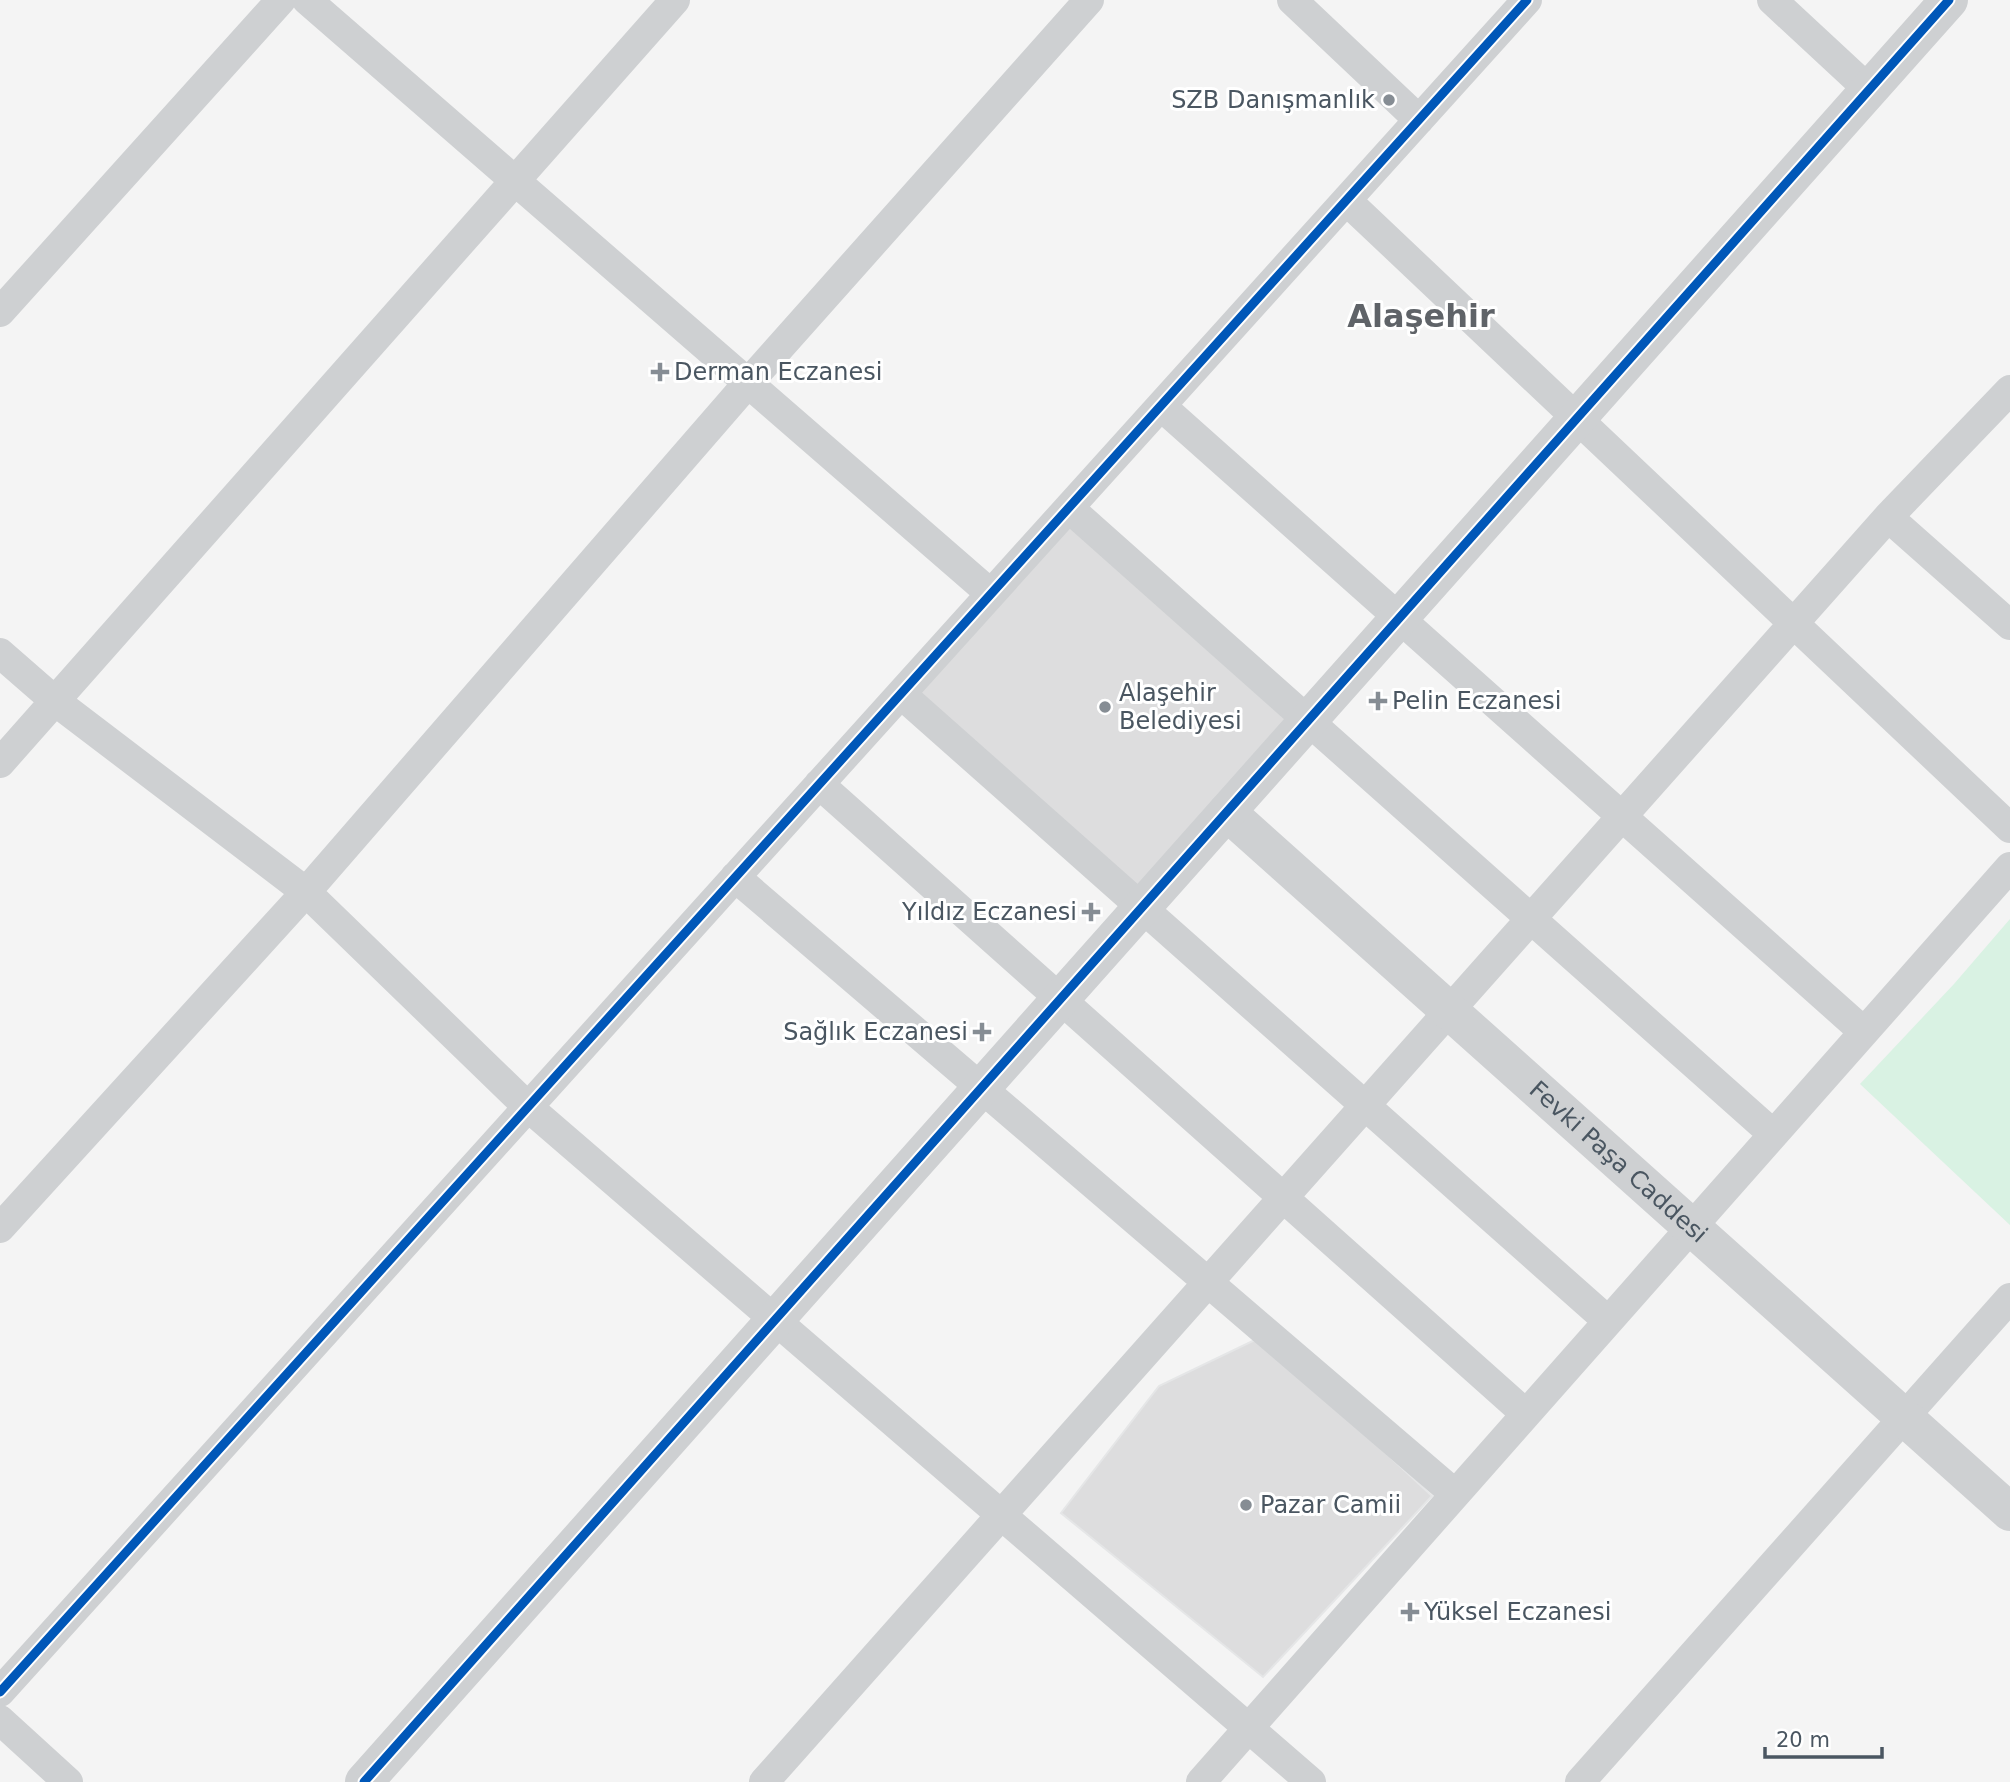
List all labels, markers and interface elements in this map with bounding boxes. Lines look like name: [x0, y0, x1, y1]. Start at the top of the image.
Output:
place label: SZB Danışmanlık: [1171, 86, 1375, 114]
marker: SZB Danışmanlık: [1381, 92, 1397, 108]
district label: Alaşehir: [1347, 297, 1495, 335]
place label: Derman Eczanesi: [674, 358, 882, 386]
marker: Derman Eczanesi: [652, 364, 668, 380]
place label: Alaşehir Belediyesi: [1119, 679, 1242, 735]
place label: Pelin Eczanesi: [1392, 687, 1561, 715]
marker: Pelin Eczanesi: [1370, 693, 1386, 709]
marker: Alaşehir Belediyesi: [1097, 699, 1113, 715]
place label: Yıldız Eczanesi: [901, 898, 1077, 926]
marker: Yıldız Eczanesi: [1083, 904, 1099, 920]
place label: Sağlık Eczanesi: [783, 1018, 968, 1046]
marker: Sağlık Eczanesi: [974, 1024, 990, 1040]
street label: Fevki Paşa Caddesi: [1524, 1075, 1713, 1249]
place label: Pazar Camii: [1260, 1491, 1401, 1519]
marker: Pazar Camii: [1238, 1497, 1254, 1513]
place label: Yüksel Eczanesi: [1423, 1598, 1611, 1626]
marker: Yüksel Eczanesi: [1402, 1604, 1418, 1620]
scale bar: [1765, 1716, 1882, 1760]
text: 20 m: [1776, 1728, 1830, 1752]

